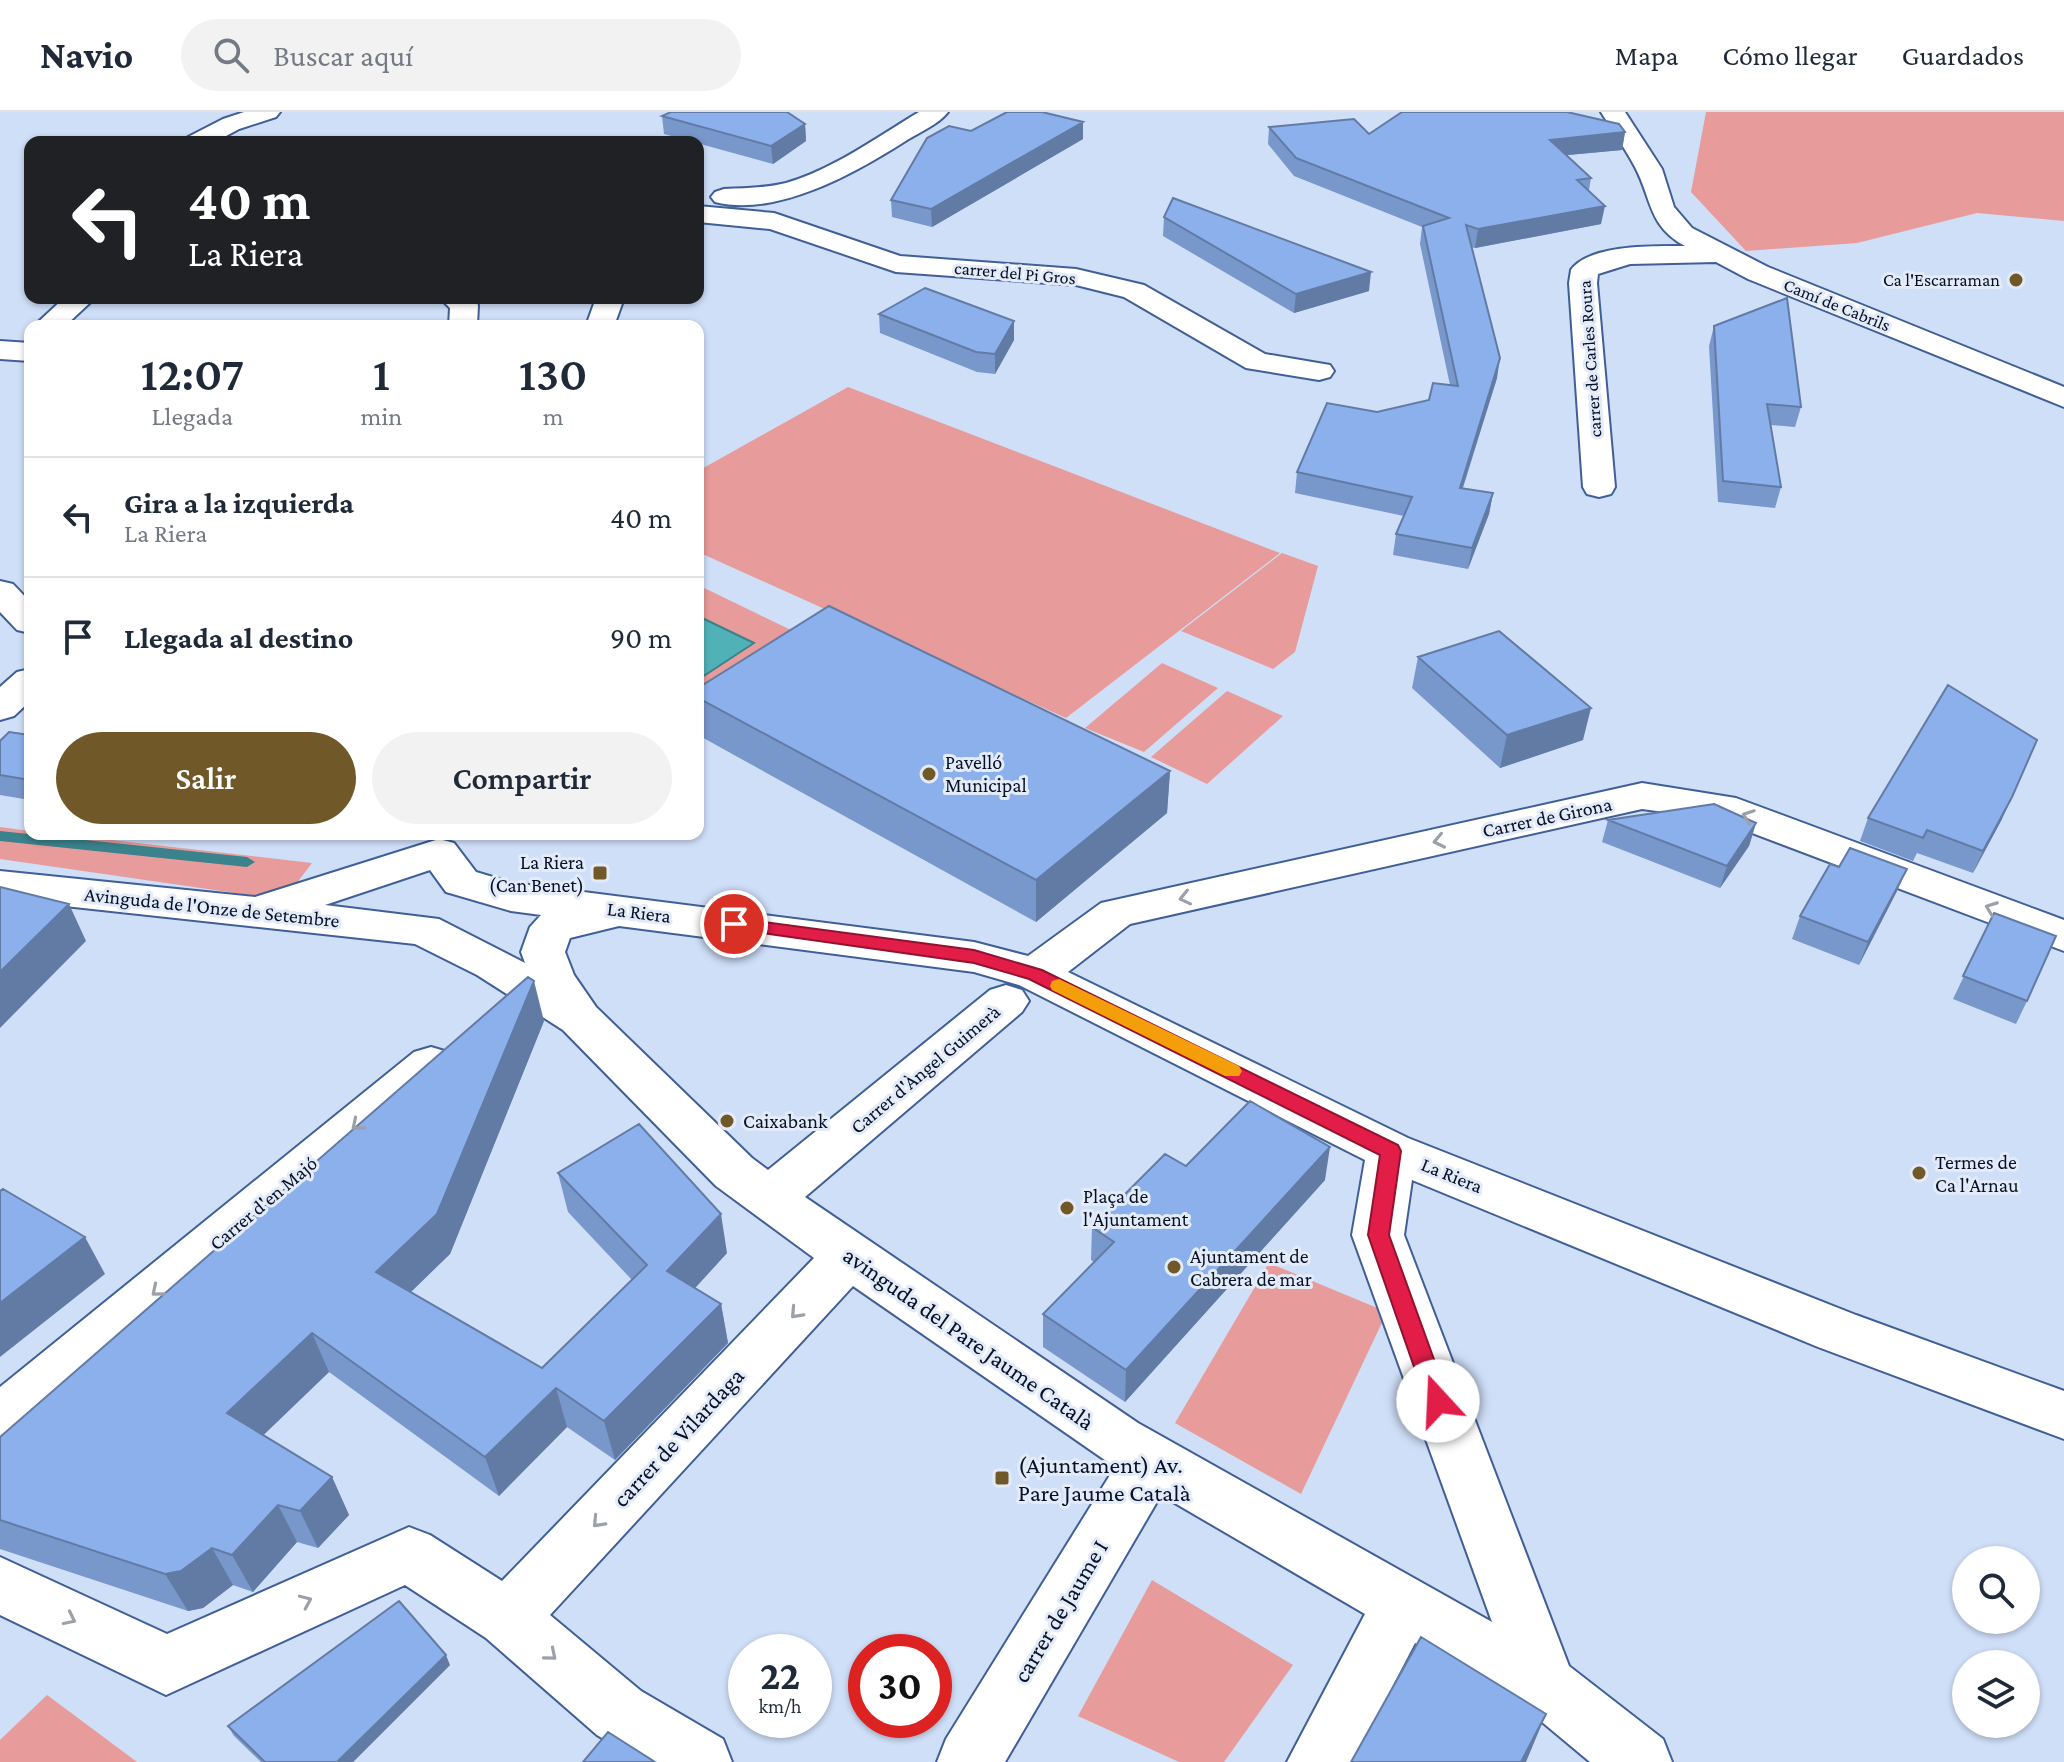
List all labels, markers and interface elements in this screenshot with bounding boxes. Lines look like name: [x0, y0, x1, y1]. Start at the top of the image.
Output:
search box: [181, 19, 741, 91]
icon: search: [209, 33, 253, 77]
text: Navio: [40, 34, 133, 76]
text: Buscar aquí: [273, 39, 413, 72]
text: Mapa: [1615, 40, 1679, 71]
text: Cómo llegar: [1723, 40, 1858, 71]
text: Guardados: [1902, 40, 2024, 71]
icon: left: [56, 168, 160, 272]
text: 40 m: [188, 169, 310, 231]
text: La Riera: [188, 234, 303, 274]
street label: carrer del Pi Gros: [953, 258, 1077, 288]
place label: Ca l'Escarraman: [1883, 270, 2000, 290]
marker: Ca l'Escarraman: [2007, 271, 2025, 289]
street label: Camí de Cabrils: [1781, 275, 1893, 335]
street label: carrer de Carles Roura: [1575, 280, 1605, 438]
text: 12:07: [141, 347, 244, 400]
text: 1: [373, 347, 390, 400]
text: 130: [519, 347, 587, 400]
text: Llegada: [152, 402, 233, 431]
text: min: [361, 402, 402, 431]
text: m: [543, 402, 564, 431]
text: Gira a la izquierda: [124, 486, 354, 519]
icon: left: [56, 495, 100, 539]
text: 40 m: [610, 501, 672, 534]
text: La Riera: [124, 519, 207, 548]
icon: arrive: [56, 615, 100, 659]
text: Llegada al destino: [124, 621, 353, 654]
text: 90 m: [610, 621, 672, 654]
button: Salir: [56, 732, 356, 824]
button: Compartir: [372, 732, 672, 824]
place label: Pavelló Municipal: [945, 751, 1027, 797]
marker: Pavelló Municipal: [920, 765, 938, 783]
street label: Carrer de Girona: [1480, 793, 1614, 841]
one-way arrow: [1742, 810, 1756, 826]
one-way arrow: [1433, 832, 1447, 849]
place label: La Riera (Can Benet): [489, 851, 584, 897]
marker: La Riera (Can Benet): [591, 864, 609, 882]
street label: Avinguda de l'Onze de Setembre: [83, 883, 341, 932]
one-way arrow: [1179, 888, 1193, 905]
pin: [700, 890, 768, 958]
street label: La Riera: [606, 897, 672, 927]
one-way arrow: [1985, 901, 1999, 918]
icon: arrive: [712, 902, 756, 946]
street label: Carrer d'Àngel Guimerà: [846, 1000, 1005, 1139]
place label: Caixabank: [743, 1110, 828, 1132]
marker: Caixabank: [718, 1112, 736, 1130]
one-way arrow: [352, 1115, 367, 1130]
place label: Termes de Ca l'Arnau: [1935, 1151, 2019, 1196]
street label: Carrer d'en Majó: [205, 1152, 322, 1255]
street label: La Riera: [1418, 1153, 1486, 1197]
marker: Termes de Ca l'Arnau: [1910, 1164, 1928, 1182]
place label: Plaça de l'Ajuntament: [1083, 1185, 1189, 1231]
marker: Plaça de l'Ajuntament: [1058, 1199, 1076, 1217]
street label: avinguda del Pare Jaume Català: [838, 1241, 1100, 1435]
place label: Ajuntament de Cabrera de mar: [1190, 1245, 1312, 1290]
marker: Ajuntament de Cabrera de mar: [1165, 1258, 1183, 1276]
one-way arrow: [152, 1281, 166, 1296]
one-way arrow: [791, 1303, 805, 1318]
position arrow: [1396, 1359, 1480, 1443]
street label: carrer de Vilardaga: [607, 1362, 749, 1512]
place label: (Ajuntament) Av. Pare Jaume Català: [1018, 1451, 1191, 1506]
marker: (Ajuntament) Av. Pare Jaume Català: [993, 1469, 1011, 1487]
one-way arrow: [593, 1513, 607, 1527]
street label: carrer de Jaume I: [1007, 1535, 1113, 1687]
map controls: [1952, 1546, 2040, 1738]
button: search: [1952, 1546, 2040, 1634]
one-way arrow: [298, 1595, 312, 1611]
one-way arrow: [62, 1609, 77, 1625]
speed limit sign: 30: [848, 1634, 952, 1738]
one-way arrow: [542, 1645, 557, 1660]
button: layers: [1952, 1650, 2040, 1738]
text: 22: [760, 1653, 800, 1698]
text: km/h: [758, 1695, 802, 1717]

